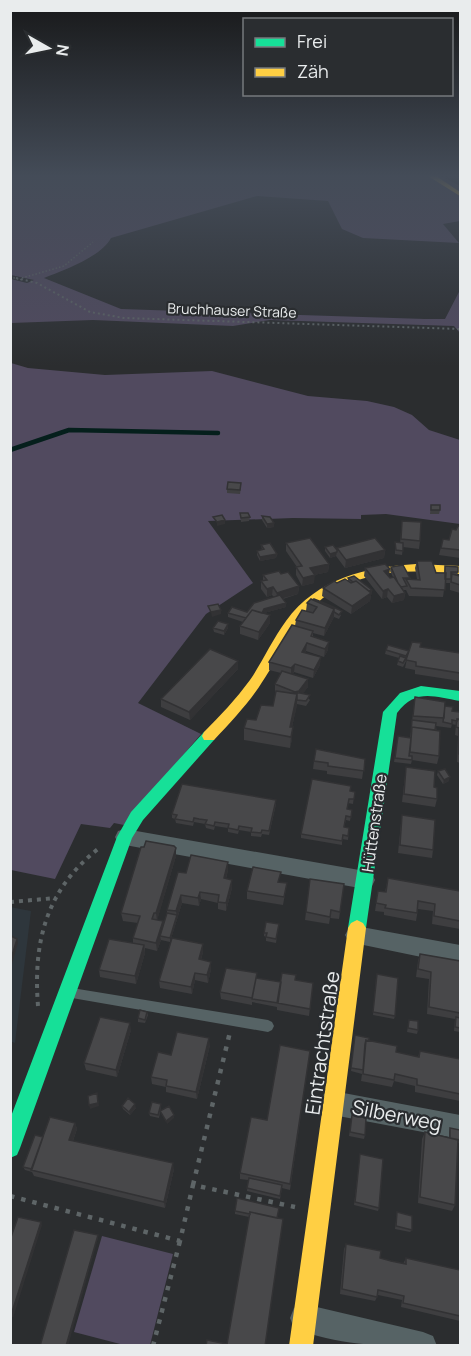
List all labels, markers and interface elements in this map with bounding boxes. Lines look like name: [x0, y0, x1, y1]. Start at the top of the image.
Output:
north arrow: [18, 18, 78, 78]
legend: [243, 18, 453, 96]
text: Frei: [297, 29, 327, 53]
text: N: [51, 43, 75, 58]
text: Zäh: [297, 59, 329, 83]
street label: Bruchhauser Straße: [167, 298, 297, 322]
street label: Hüttenstraße: [356, 772, 392, 874]
street label: Eintrachtstraße: [299, 969, 345, 1117]
street label: Silberweg: [350, 1093, 444, 1137]

